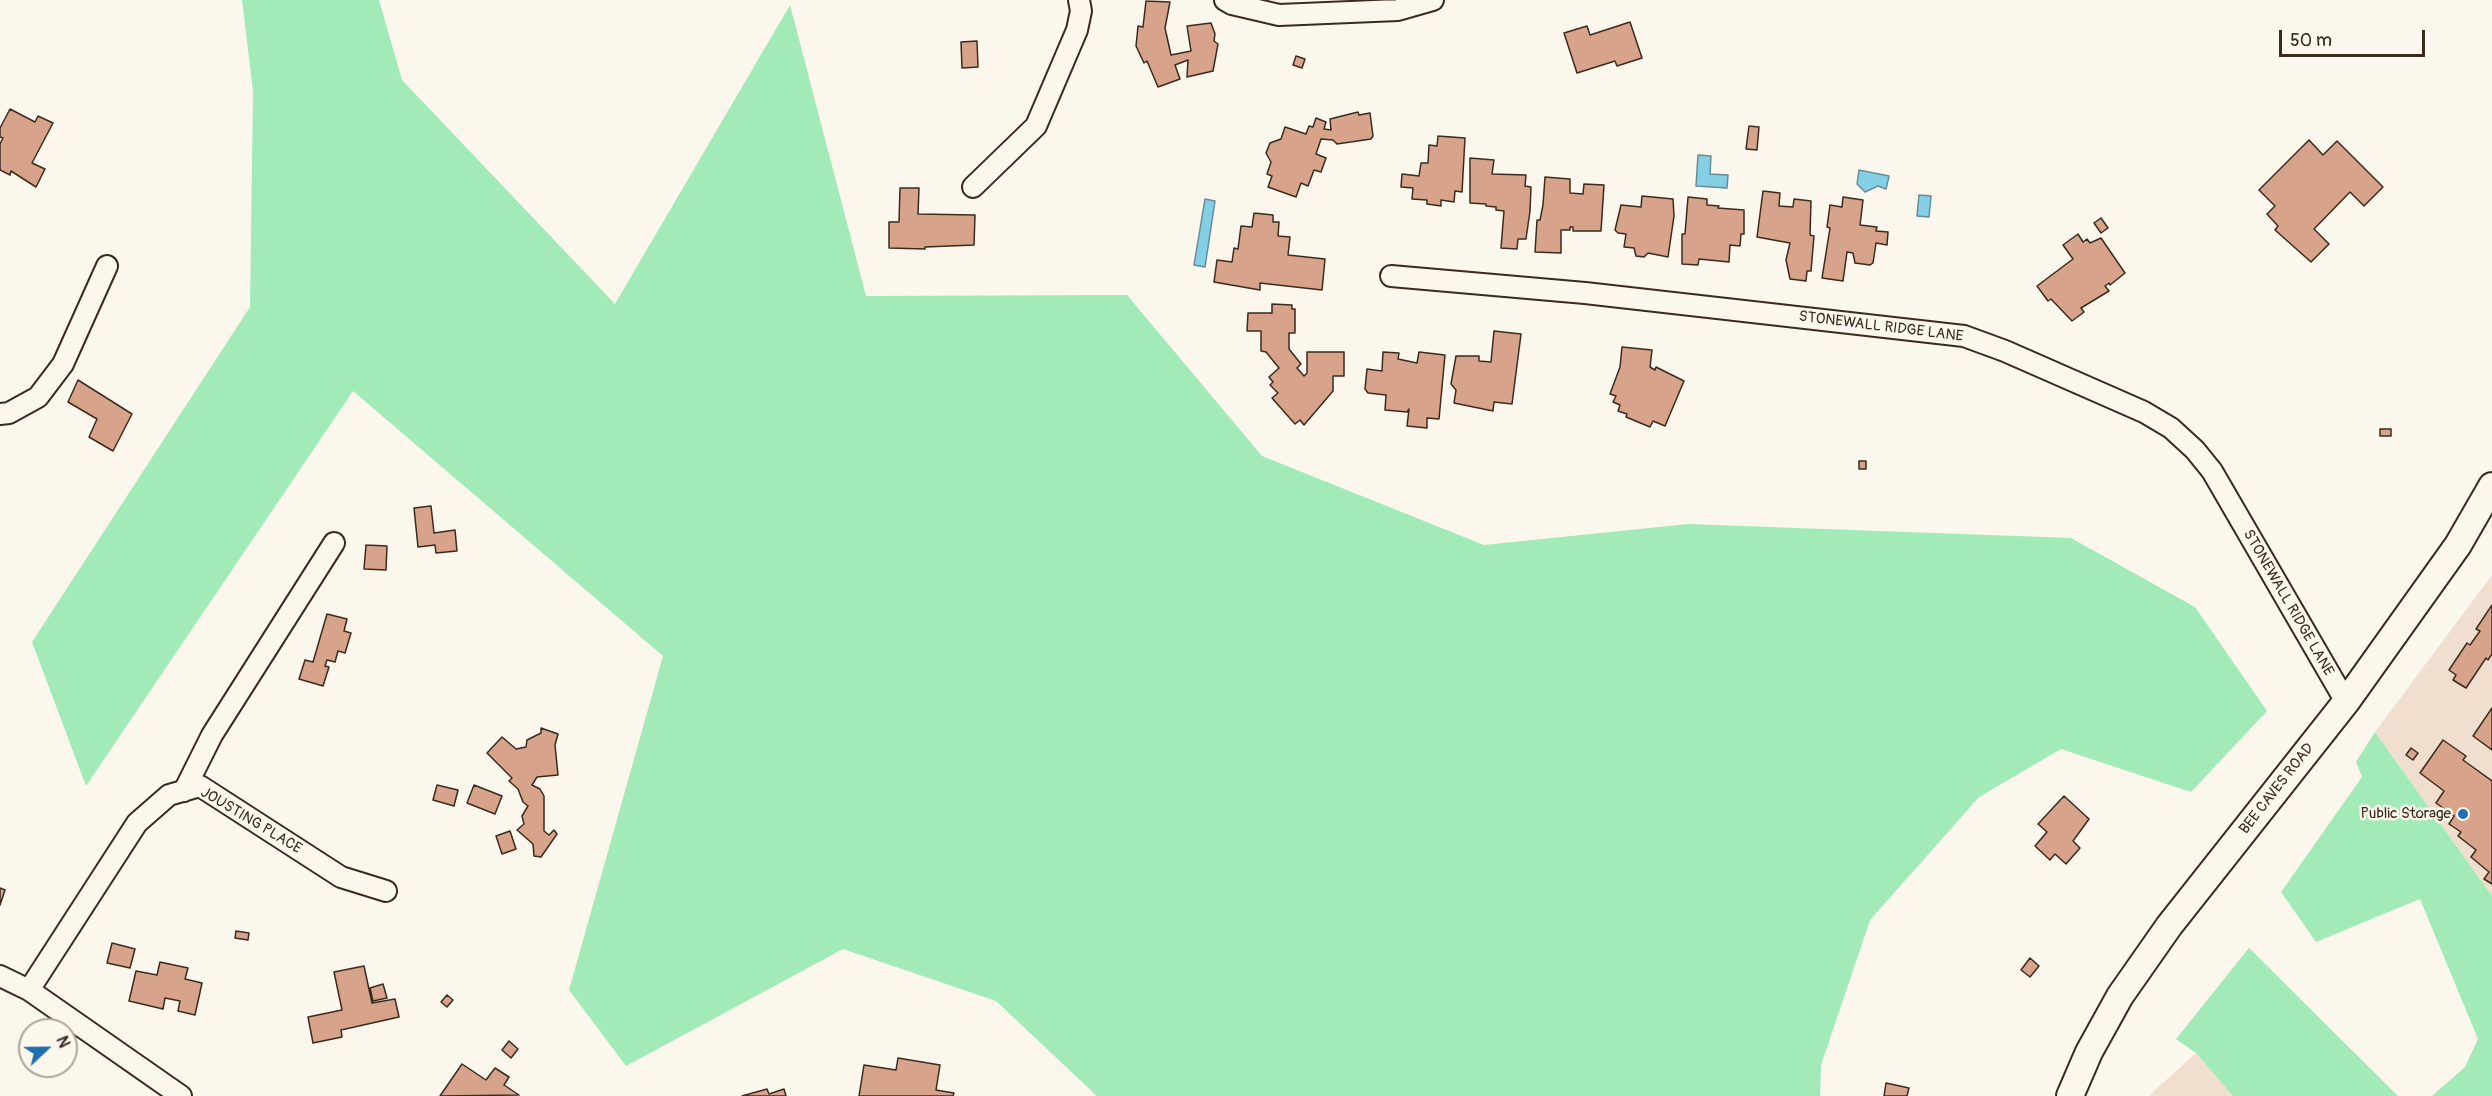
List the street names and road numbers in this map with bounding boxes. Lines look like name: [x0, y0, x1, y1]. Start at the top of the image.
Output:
street label: STONEWALL RIDGE LANE: [1798, 308, 1964, 346]
street label: STONEWALL RIDGE LANE: [2239, 527, 2337, 679]
street label: BEE CAVES ROAD: [2236, 740, 2318, 838]
street label: JOUSTING PLACE: [197, 784, 305, 858]

